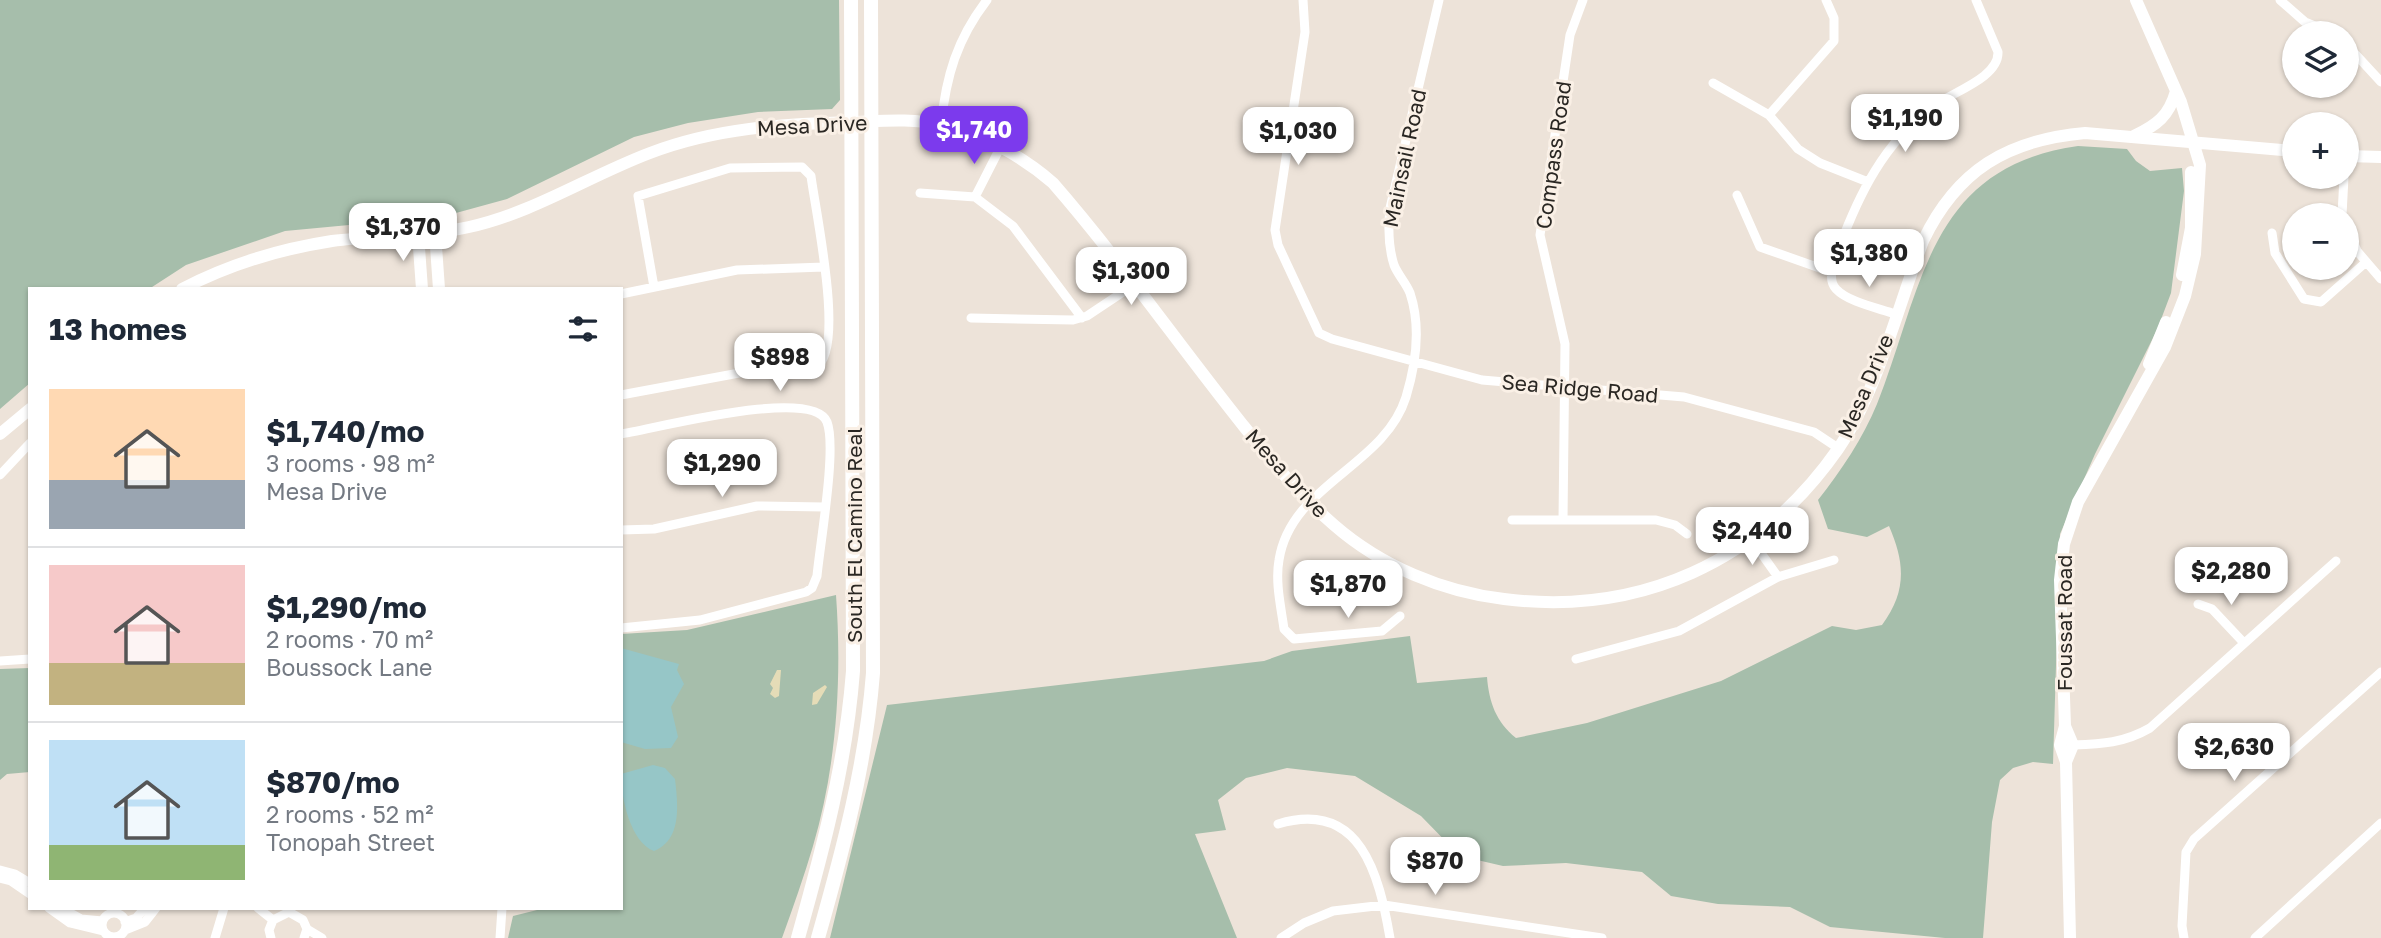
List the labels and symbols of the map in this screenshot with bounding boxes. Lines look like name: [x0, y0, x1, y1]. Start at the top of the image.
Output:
street label: Compass Road: [1530, 79, 1576, 231]
street label: Mainsail Road: [1377, 87, 1431, 229]
pin: $1,190: [1848, 94, 1962, 154]
pin: $1,740: [917, 106, 1031, 166]
pin: $1,030: [1241, 108, 1355, 167]
street label: Mesa Drive: [756, 109, 868, 141]
pin: $1,370: [346, 204, 460, 263]
pin: $1,380: [1812, 230, 1926, 289]
pin: $1,300: [1074, 247, 1188, 307]
street label: Mesa Drive: [1831, 330, 1899, 442]
pin: $898: [739, 334, 821, 393]
street label: Sea Ridge Road: [1500, 368, 1660, 408]
street label: Mesa Drive: [1240, 423, 1334, 523]
street label: South El Camino Real: [841, 427, 867, 643]
pin: $1,290: [665, 440, 779, 499]
pin: $2,440: [1695, 508, 1809, 567]
pin: $2,280: [2174, 548, 2288, 607]
street label: Foussat Road: [2051, 555, 2077, 691]
pin: $1,870: [1291, 560, 1405, 620]
pin: $2,630: [2177, 724, 2291, 783]
pin: $870: [1394, 838, 1476, 897]

